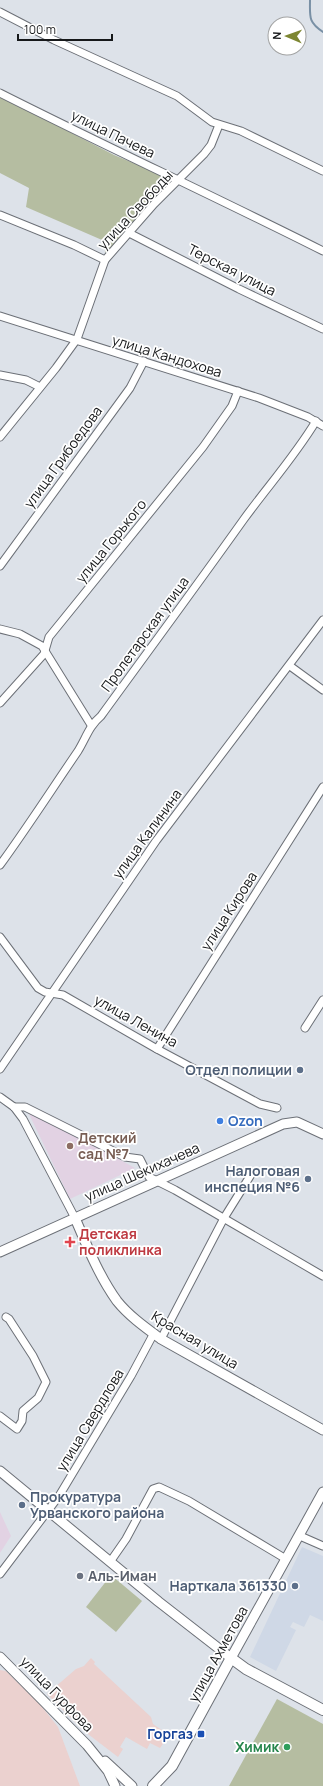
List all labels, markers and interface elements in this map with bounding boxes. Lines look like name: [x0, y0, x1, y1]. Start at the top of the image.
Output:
scale bar: [18, 16, 112, 42]
north arrow: [267, 16, 307, 56]
text: 100 m: [24, 21, 56, 38]
text: N: [269, 31, 284, 40]
street label: улица Пачева: [68, 105, 158, 162]
street label: улица Свободы: [93, 166, 176, 254]
street label: Терская улица: [185, 239, 279, 300]
street label: улица Кандохова: [110, 330, 224, 381]
street label: улица Грибоедова: [19, 402, 106, 512]
street label: улица Горького: [71, 495, 150, 586]
street label: Пролетарская улица: [96, 572, 193, 695]
street label: улица Калинина: [108, 785, 186, 882]
street label: улица Кирова: [196, 868, 261, 954]
street label: улица Ленина: [91, 990, 181, 1051]
place label: Отдел полиции: [185, 1060, 292, 1079]
marker: Отдел полиции: [295, 1065, 305, 1075]
place label: Ozon: [228, 1111, 263, 1130]
marker: Ozon: [215, 1116, 225, 1126]
place label: Детский сад №7: [78, 1128, 137, 1163]
street label: улица Шекихачева: [81, 1138, 202, 1205]
marker: Детский сад №7: [65, 1141, 75, 1151]
place label: Налоговая инспеция №6: [205, 1161, 300, 1196]
marker: Налоговая инспеция №6: [303, 1174, 313, 1184]
place label: Детская поликлинка: [79, 1224, 162, 1259]
marker: Детская поликлинка: [64, 1236, 76, 1248]
street label: Красная улица: [148, 1306, 242, 1373]
street label: улица Свердлова: [51, 1365, 128, 1474]
place label: Прокуратура Урванского района: [30, 1487, 164, 1522]
marker: Прокуратура Урванского района: [17, 1500, 27, 1510]
place label: Аль-Иман: [88, 1566, 157, 1585]
marker: Аль-Иман: [75, 1571, 85, 1581]
place label: Нарткала 361330: [170, 1576, 287, 1595]
marker: Нарткала 361330: [290, 1581, 300, 1591]
street label: улица Ахметова: [183, 1602, 252, 1705]
street label: улица Гурфова: [16, 1652, 98, 1736]
place label: Горгаз: [147, 1724, 193, 1743]
marker: Горгаз: [196, 1729, 206, 1739]
place label: Химик: [235, 1737, 279, 1756]
marker: Химик: [282, 1742, 292, 1752]

